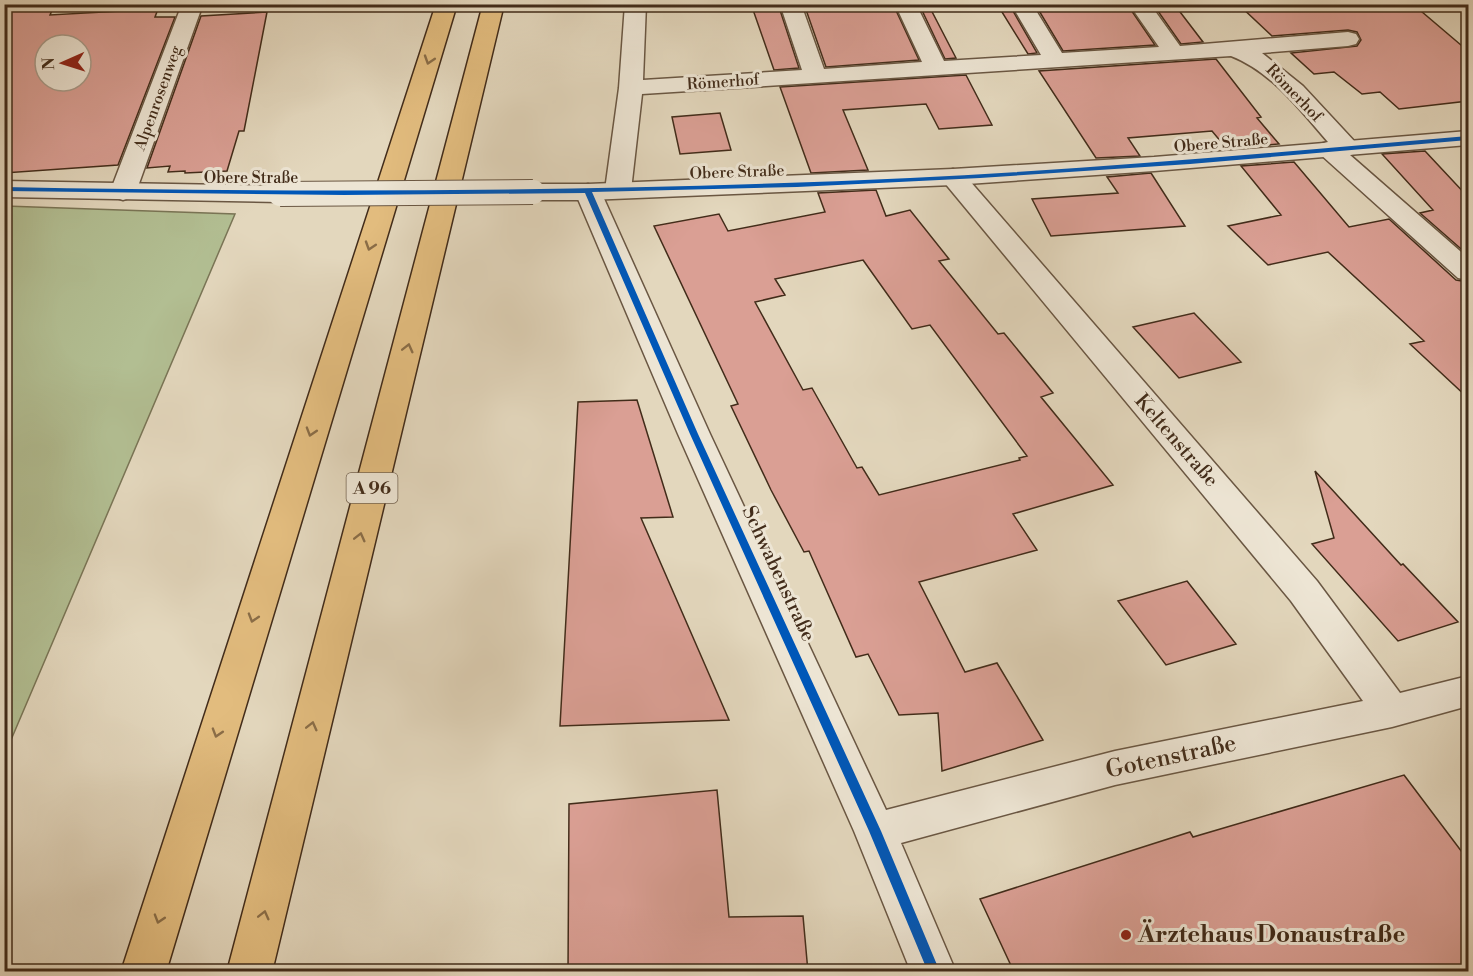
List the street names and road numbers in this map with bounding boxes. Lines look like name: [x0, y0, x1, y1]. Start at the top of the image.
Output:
street label: Alpenrosenweg: [129, 42, 186, 154]
street label: Römerhof: [1262, 60, 1327, 127]
street label: Römerhof: [686, 69, 761, 95]
street label: Obere Straße: [1173, 129, 1269, 157]
street label: Obere Straße: [689, 160, 785, 184]
street label: Obere Straße: [204, 168, 298, 188]
street label: Keltenstraße: [1129, 389, 1223, 493]
road number: A 96: [346, 473, 398, 503]
street label: Schwabenstraße: [736, 502, 820, 646]
street label: Gotenstraße: [1103, 729, 1239, 785]

